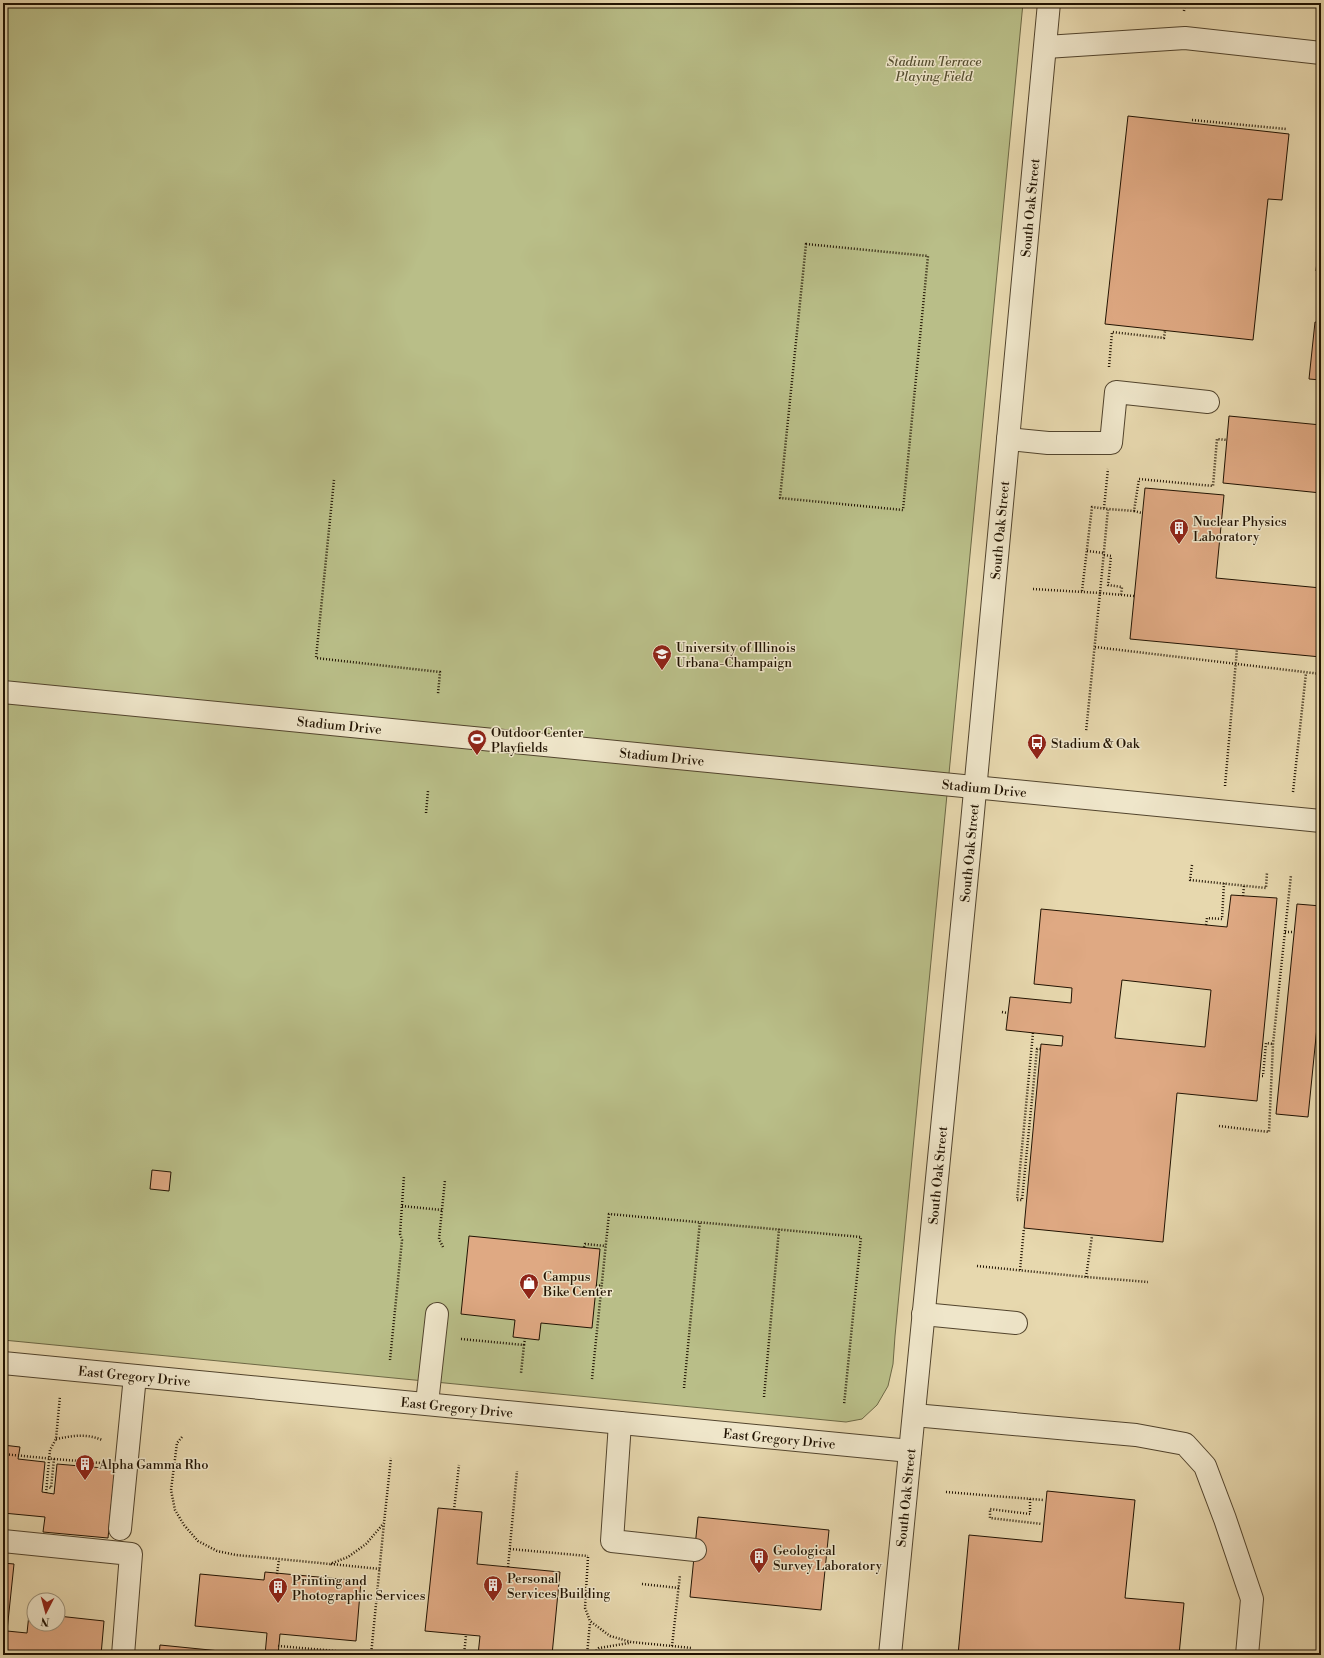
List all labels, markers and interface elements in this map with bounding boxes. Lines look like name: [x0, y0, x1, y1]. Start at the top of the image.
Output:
park label: Stadium Terrace Playing Field: [887, 54, 981, 85]
street label: South Oak Street: [1018, 157, 1043, 258]
street label: South Oak Street: [988, 480, 1013, 580]
place label: Nuclear Physics Laboratory: [1193, 514, 1287, 545]
building icon: Nuclear Physics Laboratory: [1168, 517, 1190, 545]
place label: University of Illinois Urbana-Champaign: [676, 640, 796, 671]
school or university icon: University of Illinois Urbana-Champaign: [651, 643, 673, 671]
street label: Stadium Drive: [296, 714, 383, 738]
place label: Outdoor Center Playfields: [491, 725, 584, 756]
sports icon: Outdoor Center Playfields: [466, 728, 488, 756]
bus stop icon: Stadium & Oak: [1026, 732, 1048, 760]
place label: Stadium & Oak: [1051, 736, 1141, 752]
street label: Stadium Drive: [619, 745, 705, 770]
street label: Stadium Drive: [941, 777, 1028, 801]
street label: South Oak Street: [957, 803, 983, 903]
street label: South Oak Street: [925, 1125, 951, 1225]
place label: Campus Bike Center: [542, 1269, 613, 1300]
shop icon: Campus Bike Center: [518, 1272, 540, 1300]
street label: East Gregory Drive: [77, 1363, 192, 1390]
street label: East Gregory Drive: [400, 1395, 514, 1421]
street label: East Gregory Drive: [722, 1426, 837, 1453]
street label: South Oak Street: [894, 1447, 919, 1548]
building icon: Alpha Gamma Rho: [74, 1453, 96, 1481]
place label: Alpha Gamma Rho: [98, 1457, 209, 1473]
place label: Geological Survey Laboratory: [773, 1543, 883, 1574]
building icon: Geological Survey Laboratory: [748, 1546, 770, 1574]
place label: Personal Services Building: [507, 1571, 611, 1602]
place label: Printing and Photographic Services: [292, 1573, 426, 1604]
building icon: Personal Services Building: [482, 1574, 504, 1602]
building icon: Printing and Photographic Services: [267, 1576, 289, 1604]
north arrow: [26, 1592, 66, 1632]
text: N: [40, 1614, 50, 1628]

